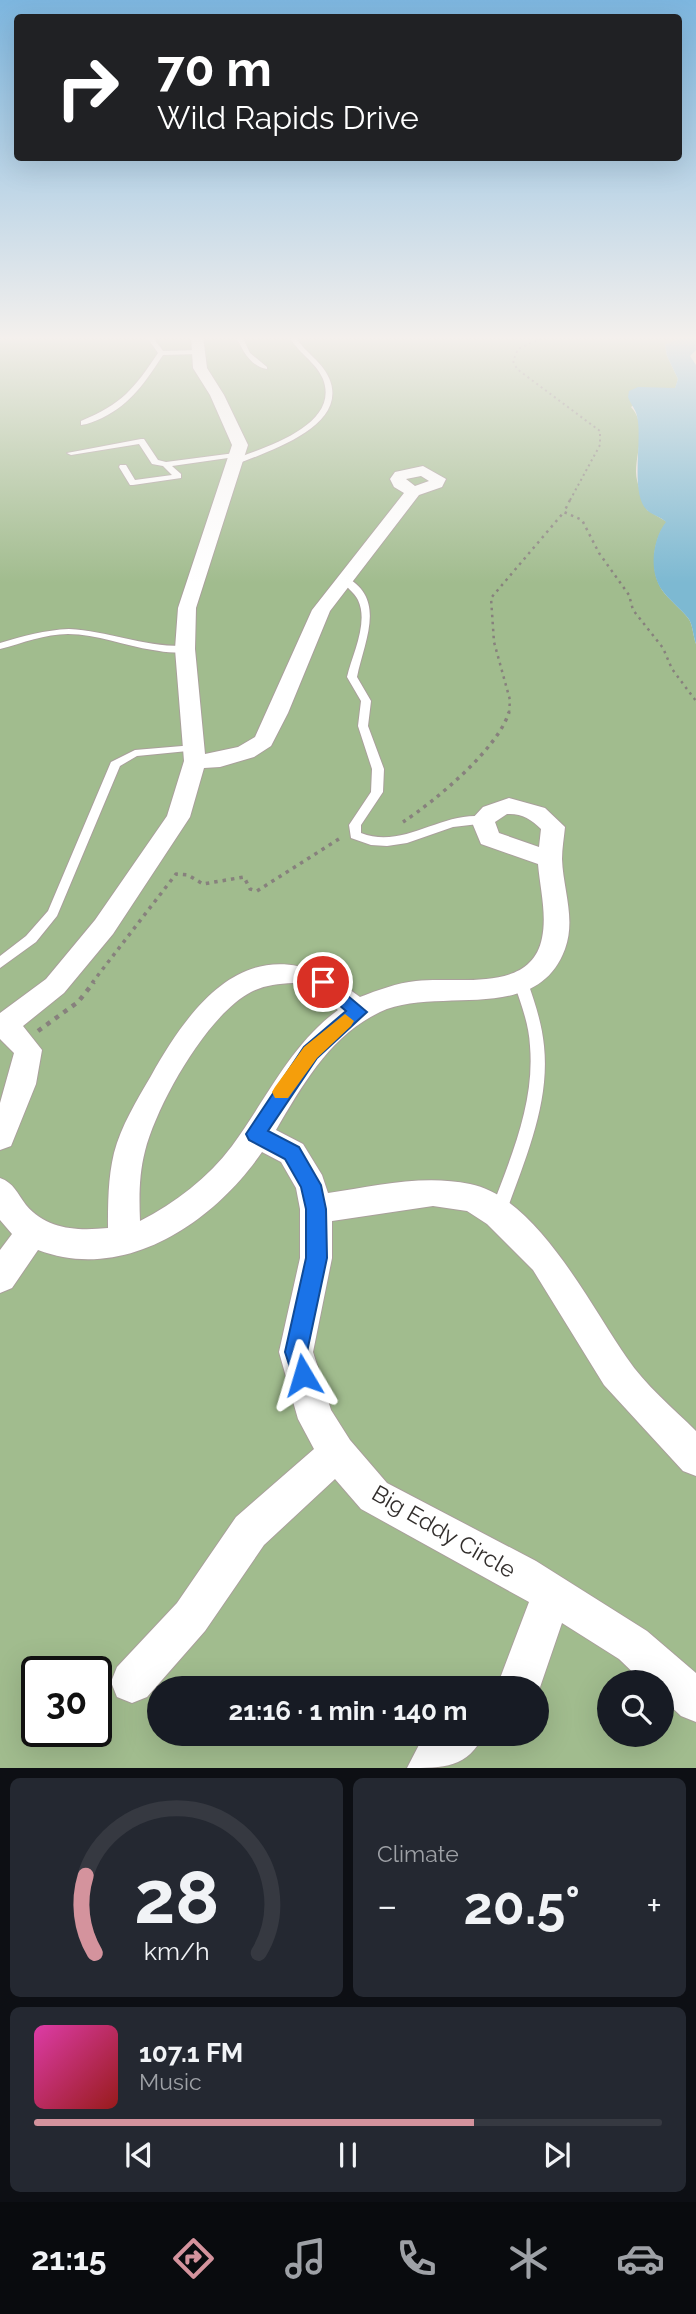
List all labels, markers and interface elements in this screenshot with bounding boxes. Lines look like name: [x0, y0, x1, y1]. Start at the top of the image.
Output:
text: 70 m: [157, 40, 272, 97]
icon: right: [42, 42, 133, 133]
text: Wild Rapids Drive: [157, 99, 419, 136]
pin: [293, 952, 353, 1012]
icon: arrive: [304, 963, 342, 1001]
position arrow: [266, 1338, 340, 1412]
street label: Big Eddy Circle: [367, 1479, 521, 1583]
speed limit sign: 30: [21, 1656, 112, 1747]
map controls: [597, 1670, 674, 1747]
button: search: [597, 1670, 674, 1747]
text: 21:16 · 1 min · 140 m: [229, 1696, 467, 1726]
text: Climate: [377, 1840, 459, 1867]
text: 28: [134, 1856, 219, 1941]
text: 20.5°: [464, 1875, 580, 1936]
text: −: [377, 1883, 397, 1928]
text: +: [646, 1883, 662, 1928]
text: km/h: [144, 1936, 209, 1966]
text: 107.1 FM: [139, 2038, 243, 2068]
text: Music: [139, 2068, 202, 2095]
icon: previous: [120, 2136, 158, 2174]
icon: pause: [329, 2136, 367, 2174]
icon: next: [538, 2136, 576, 2174]
icon: directions: [169, 2234, 218, 2283]
icon: music: [281, 2234, 330, 2283]
icon: phone: [392, 2234, 441, 2283]
icon: climate: [504, 2234, 553, 2283]
icon: car: [616, 2234, 665, 2283]
text: 21:15: [31, 2240, 107, 2277]

